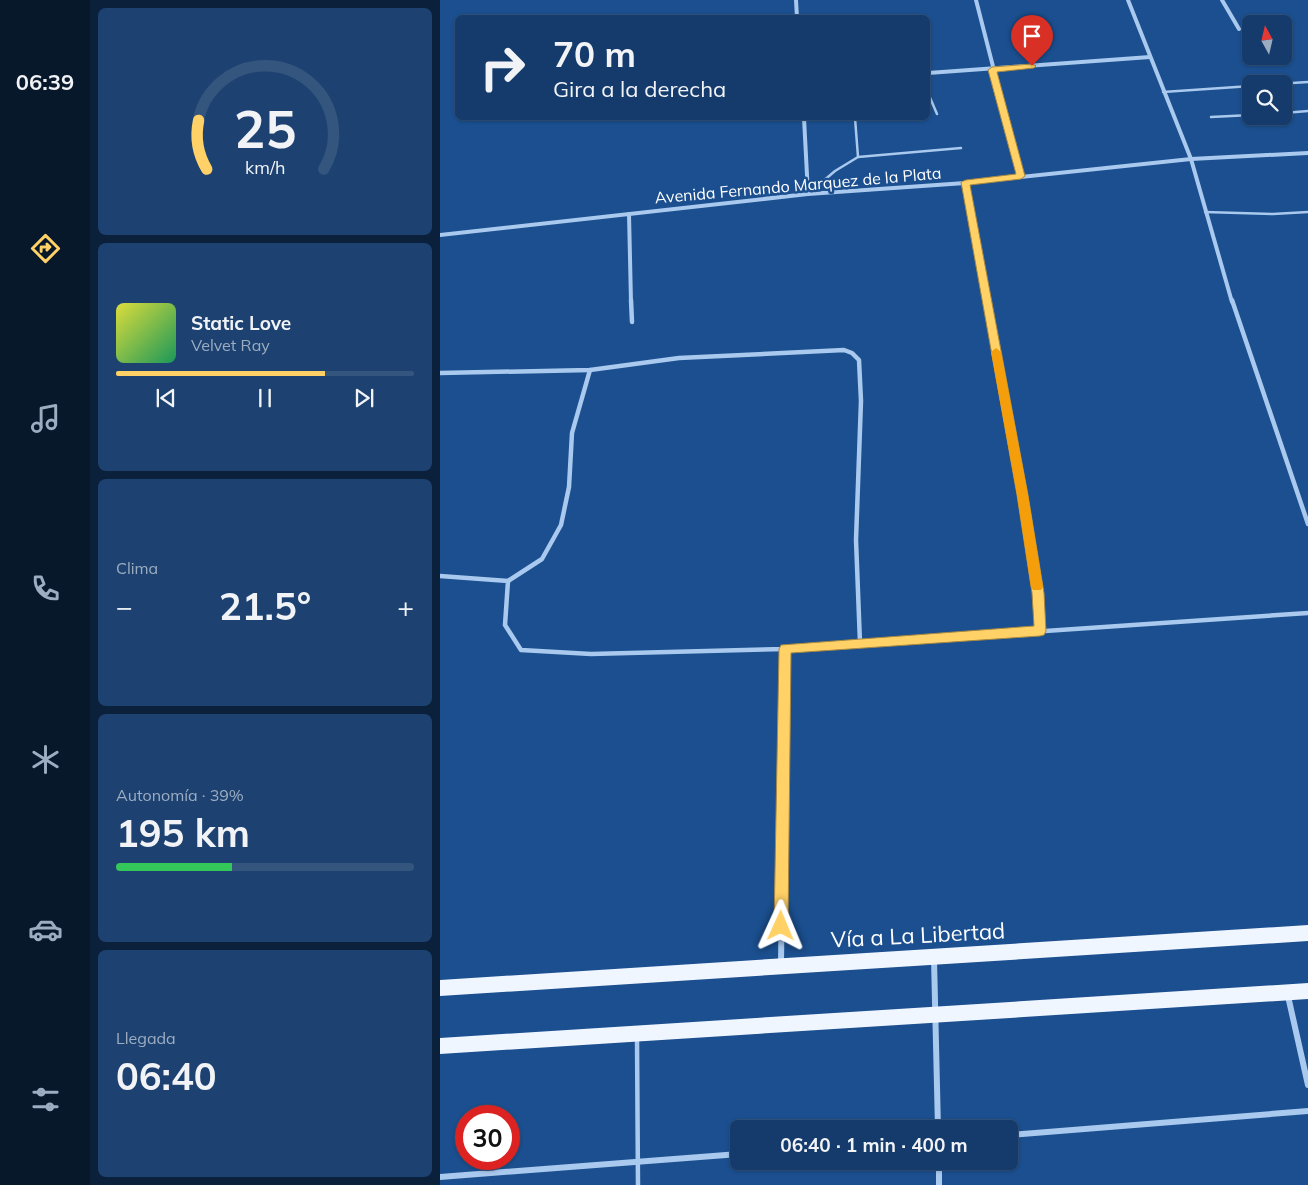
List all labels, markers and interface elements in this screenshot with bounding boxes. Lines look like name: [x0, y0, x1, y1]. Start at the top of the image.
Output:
pin: [1011, 15, 1053, 66]
north arrow: [1242, 15, 1292, 65]
map controls: [1242, 15, 1292, 125]
icon: arrive: [1018, 22, 1046, 50]
text: 70 m: [553, 32, 636, 76]
icon: right: [470, 35, 535, 100]
text: 06:39: [16, 68, 74, 96]
text: Gira a la derecha: [553, 75, 726, 103]
button: search: [1242, 75, 1292, 125]
text: 25: [234, 96, 296, 161]
text: km/h: [245, 156, 285, 178]
street label: Avenida Fernando Marquez de la Plata: [654, 163, 942, 207]
icon: directions: [28, 231, 63, 266]
text: Static Love: [191, 311, 291, 335]
text: Velvet Ray: [191, 335, 270, 355]
icon: previous: [152, 384, 180, 412]
icon: pause: [251, 384, 279, 412]
icon: next: [350, 384, 378, 412]
icon: music: [28, 401, 63, 436]
text: Clima: [116, 558, 158, 578]
icon: phone: [28, 571, 63, 606]
text: 21.5°: [219, 582, 311, 630]
text: −: [116, 589, 133, 624]
text: +: [397, 589, 414, 624]
icon: climate: [28, 742, 63, 777]
text: Autonomía · 39%: [116, 785, 244, 805]
text: 195 km: [116, 809, 250, 857]
position arrow: [754, 899, 806, 951]
icon: car: [28, 912, 63, 947]
street label: Vía a La Libertad: [830, 916, 1006, 954]
text: Llegada: [116, 1028, 176, 1048]
text: 06:40: [116, 1052, 217, 1100]
icon: filters: [28, 1082, 63, 1117]
speed limit sign: 30: [455, 1105, 520, 1170]
text: 06:40 · 1 min · 400 m: [780, 1133, 968, 1157]

